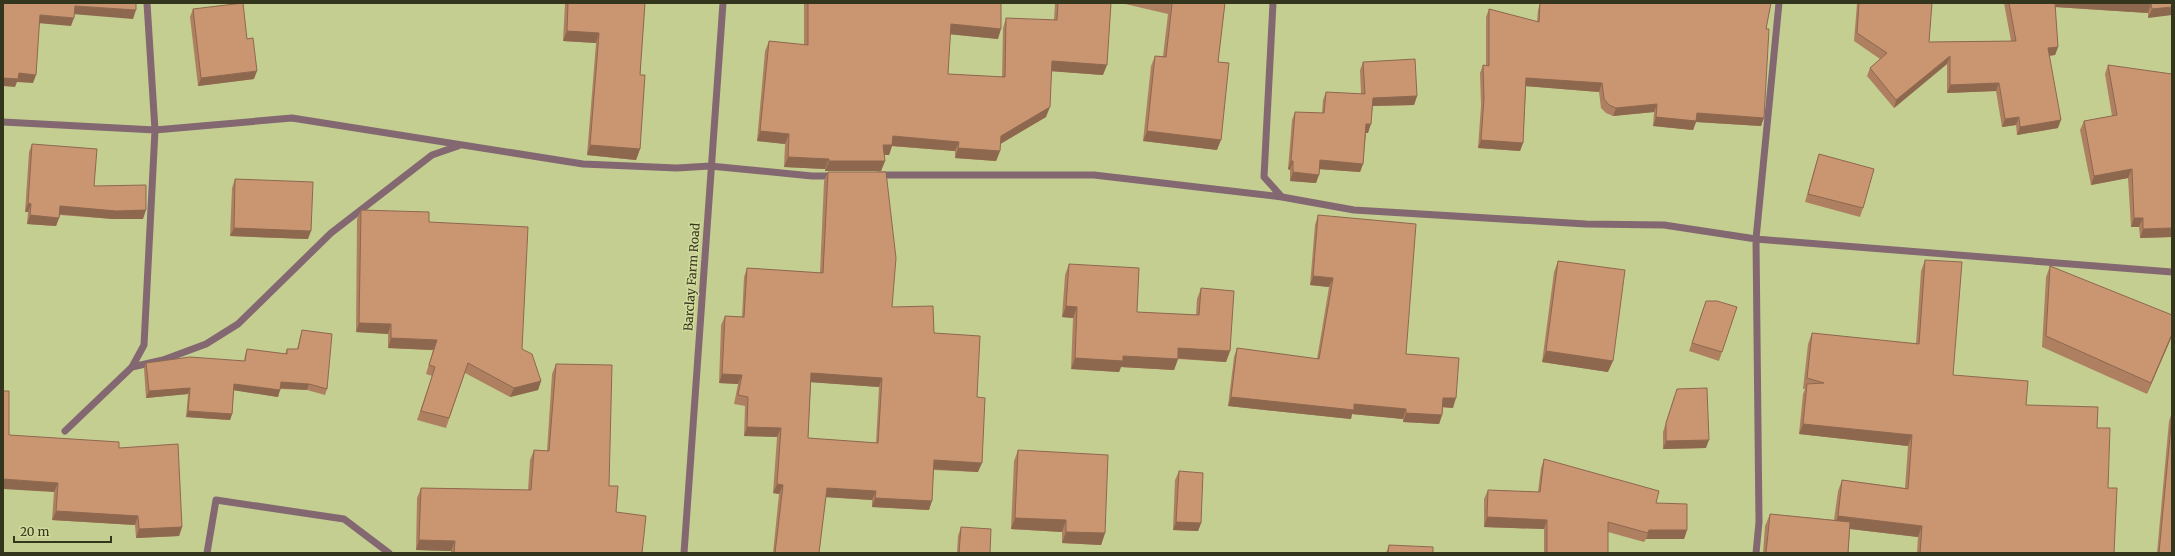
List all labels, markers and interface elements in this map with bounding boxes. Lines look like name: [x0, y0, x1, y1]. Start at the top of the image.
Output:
street label: Barclay Farm Road: [680, 222, 703, 331]
scale bar: [14, 518, 111, 544]
text: 20 m: [20, 524, 49, 539]

